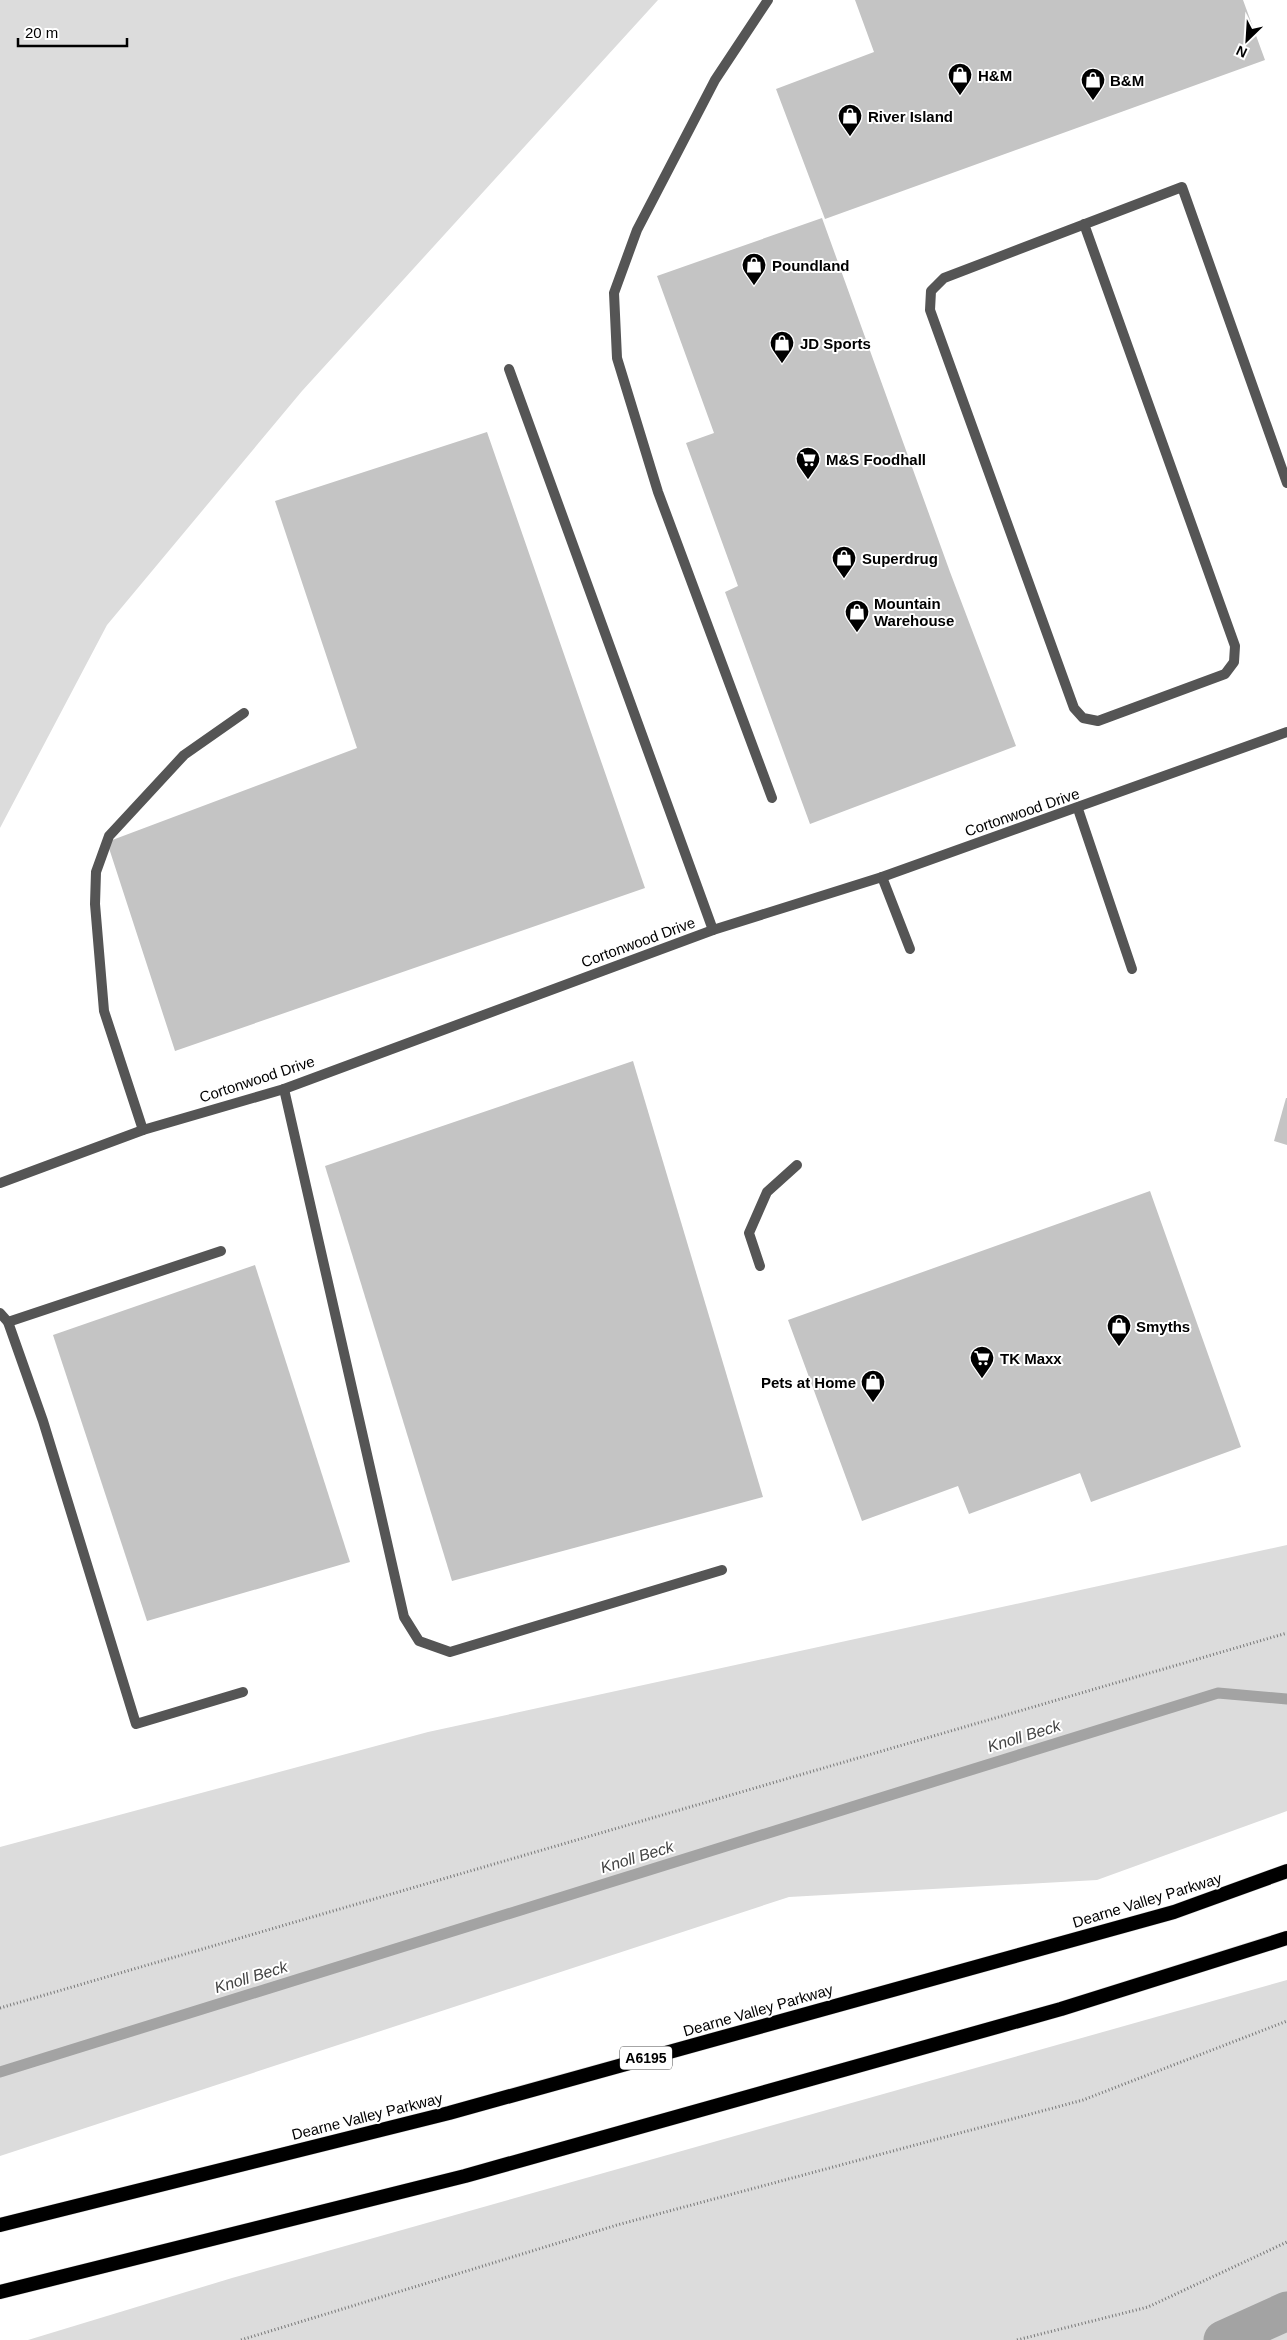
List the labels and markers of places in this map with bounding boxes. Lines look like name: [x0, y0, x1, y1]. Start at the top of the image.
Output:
shop icon: H&M: [947, 62, 973, 96]
place label: H&M: [978, 67, 1012, 84]
shop icon: B&M: [1080, 67, 1106, 101]
place label: B&M: [1110, 72, 1144, 89]
shop icon: River Island: [837, 103, 863, 137]
place label: River Island: [868, 108, 953, 125]
shop icon: Poundland: [741, 252, 767, 286]
place label: Poundland: [772, 257, 850, 274]
shop icon: JD Sports: [769, 330, 795, 364]
place label: JD Sports: [800, 335, 871, 352]
supermarket icon: M&S Foodhall: [795, 446, 821, 480]
place label: M&S Foodhall: [826, 451, 926, 468]
shop icon: Superdrug: [831, 545, 857, 579]
place label: Superdrug: [862, 550, 938, 567]
place label: Mountain Warehouse: [874, 595, 954, 629]
shop icon: Mountain Warehouse: [844, 599, 870, 633]
shop icon: Smyths: [1106, 1313, 1132, 1347]
place label: Smyths: [1136, 1318, 1190, 1335]
supermarket icon: TK Maxx: [969, 1345, 995, 1379]
place label: TK Maxx: [1000, 1350, 1062, 1367]
shop icon: Pets at Home: [860, 1369, 886, 1403]
place label: Pets at Home: [761, 1374, 856, 1391]

